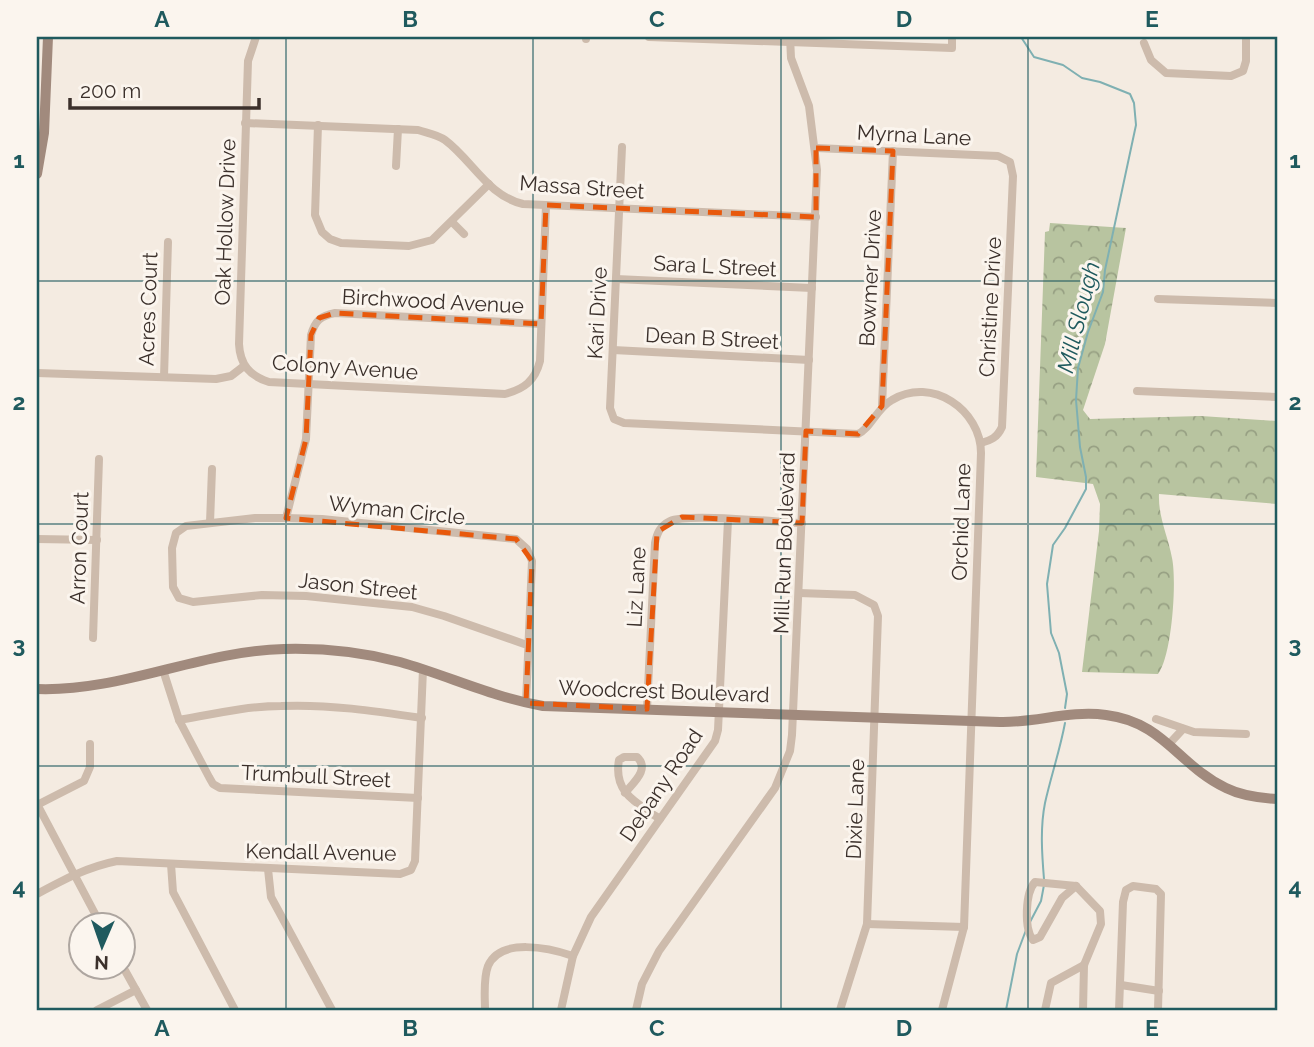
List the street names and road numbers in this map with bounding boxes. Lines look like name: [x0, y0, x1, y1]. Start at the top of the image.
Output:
street label: Myrna Lane: [856, 120, 972, 150]
street label: Oak Hollow Drive: [210, 138, 240, 306]
street label: Massa Street: [519, 170, 645, 204]
street label: Bowmer Drive: [854, 209, 886, 347]
street label: Christine Drive: [974, 236, 1006, 378]
street label: Sara L Street: [653, 250, 777, 282]
street label: Acres Court: [134, 252, 162, 366]
street label: Kari Drive: [582, 266, 612, 360]
street label: Birchwood Avenue: [341, 284, 525, 318]
street label: Dean B Street: [644, 322, 780, 354]
street label: Colony Avenue: [271, 349, 419, 385]
street label: Mill Run Boulevard: [768, 452, 800, 634]
street label: Orchid Lane: [946, 463, 976, 581]
street label: Wyman Circle: [328, 490, 466, 530]
street label: Arron Court: [65, 491, 93, 605]
street label: Liz Lane: [621, 546, 651, 628]
street label: Jason Street: [297, 567, 419, 605]
street label: Woodcrest Boulevard: [558, 675, 770, 707]
street label: Debany Road: [614, 724, 708, 846]
street label: Dixie Lane: [841, 758, 869, 860]
street label: Trumbull Street: [241, 760, 391, 792]
street label: Kendall Avenue: [245, 838, 397, 866]

